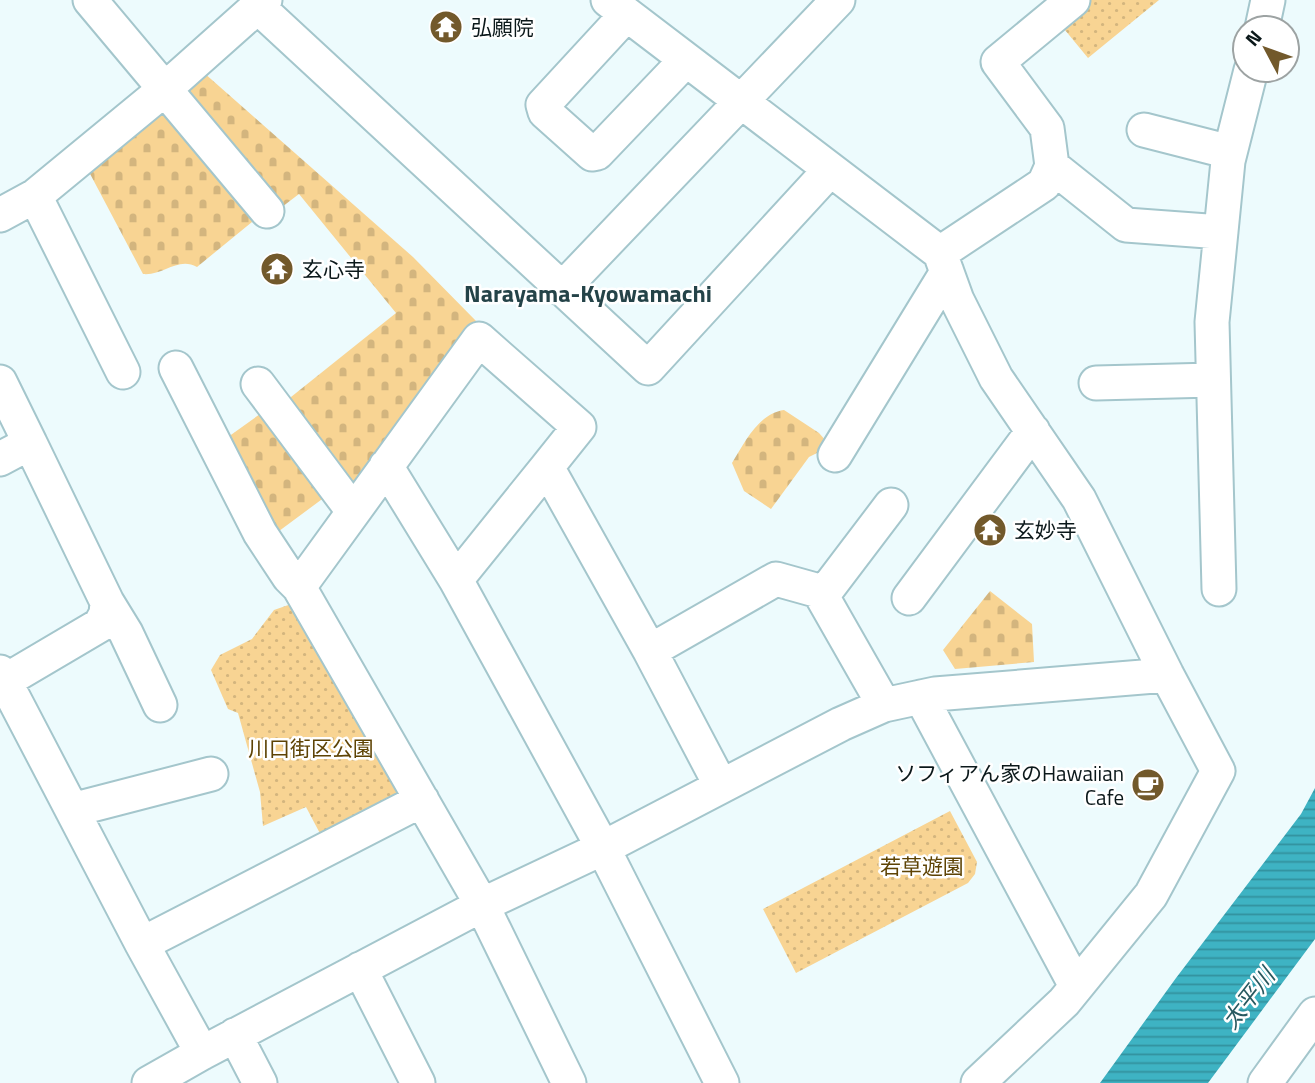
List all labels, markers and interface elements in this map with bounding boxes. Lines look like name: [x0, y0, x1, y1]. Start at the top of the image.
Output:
temple icon: 弘願院: [427, 8, 465, 46]
place label: 弘願院: [471, 11, 534, 43]
north arrow: [1231, 14, 1301, 84]
text: N: [1238, 23, 1268, 52]
temple icon: 玄心寺: [258, 250, 296, 288]
place label: 玄心寺: [302, 253, 365, 285]
district label: Narayama-Kyowamachi: [464, 275, 712, 311]
temple icon: 玄妙寺: [971, 511, 1009, 549]
place label: 玄妙寺: [1014, 514, 1077, 546]
park label: 川口街区公園: [248, 732, 374, 764]
place label: ソフィアん家のHawaiian Cafe: [895, 757, 1124, 813]
cafe icon: ソフィアん家のHawaiian Cafe: [1129, 766, 1167, 804]
park label: 若草遊園: [880, 850, 964, 882]
water label: 太平川: [1213, 958, 1285, 1036]

